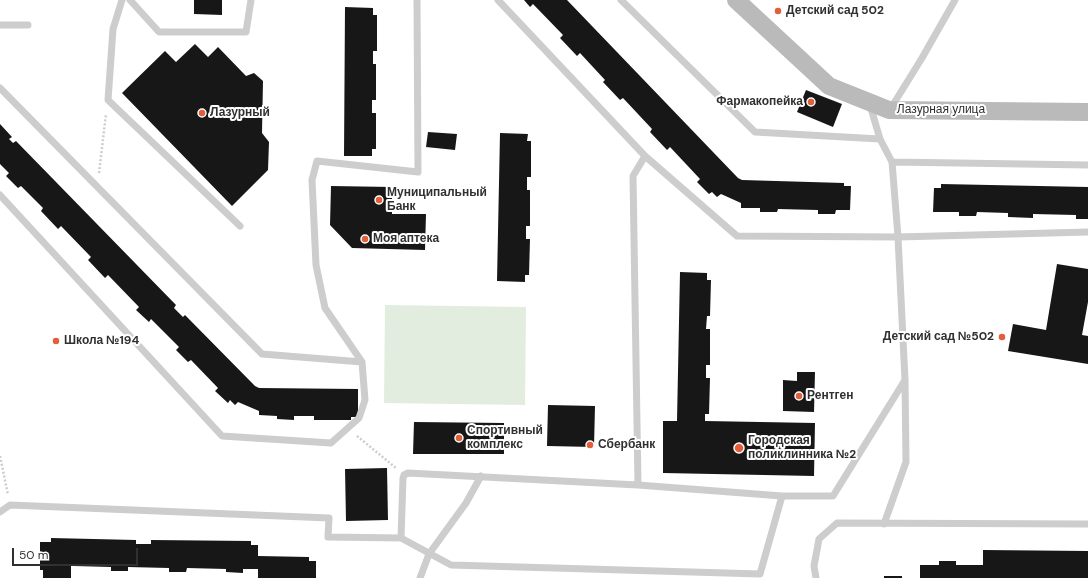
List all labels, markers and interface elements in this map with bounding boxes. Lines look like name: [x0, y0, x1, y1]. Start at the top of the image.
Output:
place label: Детский сад 502: [786, 4, 884, 18]
marker: Детский сад 502: [773, 6, 783, 16]
place label: Фармакопейка: [716, 95, 803, 109]
marker: Фармакопейка: [806, 97, 816, 107]
street label: Лазурная улица: [897, 103, 985, 117]
place label: Лазурный: [210, 106, 270, 120]
marker: Лазурный: [197, 108, 207, 118]
place label: Муниципальный Банк: [387, 186, 487, 214]
marker: Муниципальный Банк: [374, 195, 384, 205]
place label: Моя аптека: [373, 232, 439, 246]
marker: Моя аптека: [360, 234, 370, 244]
place label: Детский сад №502: [883, 330, 994, 344]
marker: Детский сад №502: [997, 332, 1007, 342]
place label: Школа №194: [64, 334, 139, 348]
marker: Школа №194: [51, 336, 61, 346]
place label: Рентген: [807, 389, 853, 403]
marker: Рентген: [794, 391, 804, 401]
place label: Спортивный комплекс: [467, 424, 543, 452]
marker: Спортивный комплекс: [454, 433, 464, 443]
place label: Городская поликлинника №2: [748, 434, 856, 462]
place label: Сбербанк: [598, 438, 655, 452]
marker: Сбербанк: [585, 440, 595, 450]
marker: Городская поликлинника №2: [733, 442, 745, 454]
scale bar: [14, 540, 140, 566]
text: 50 m: [19, 547, 48, 563]

